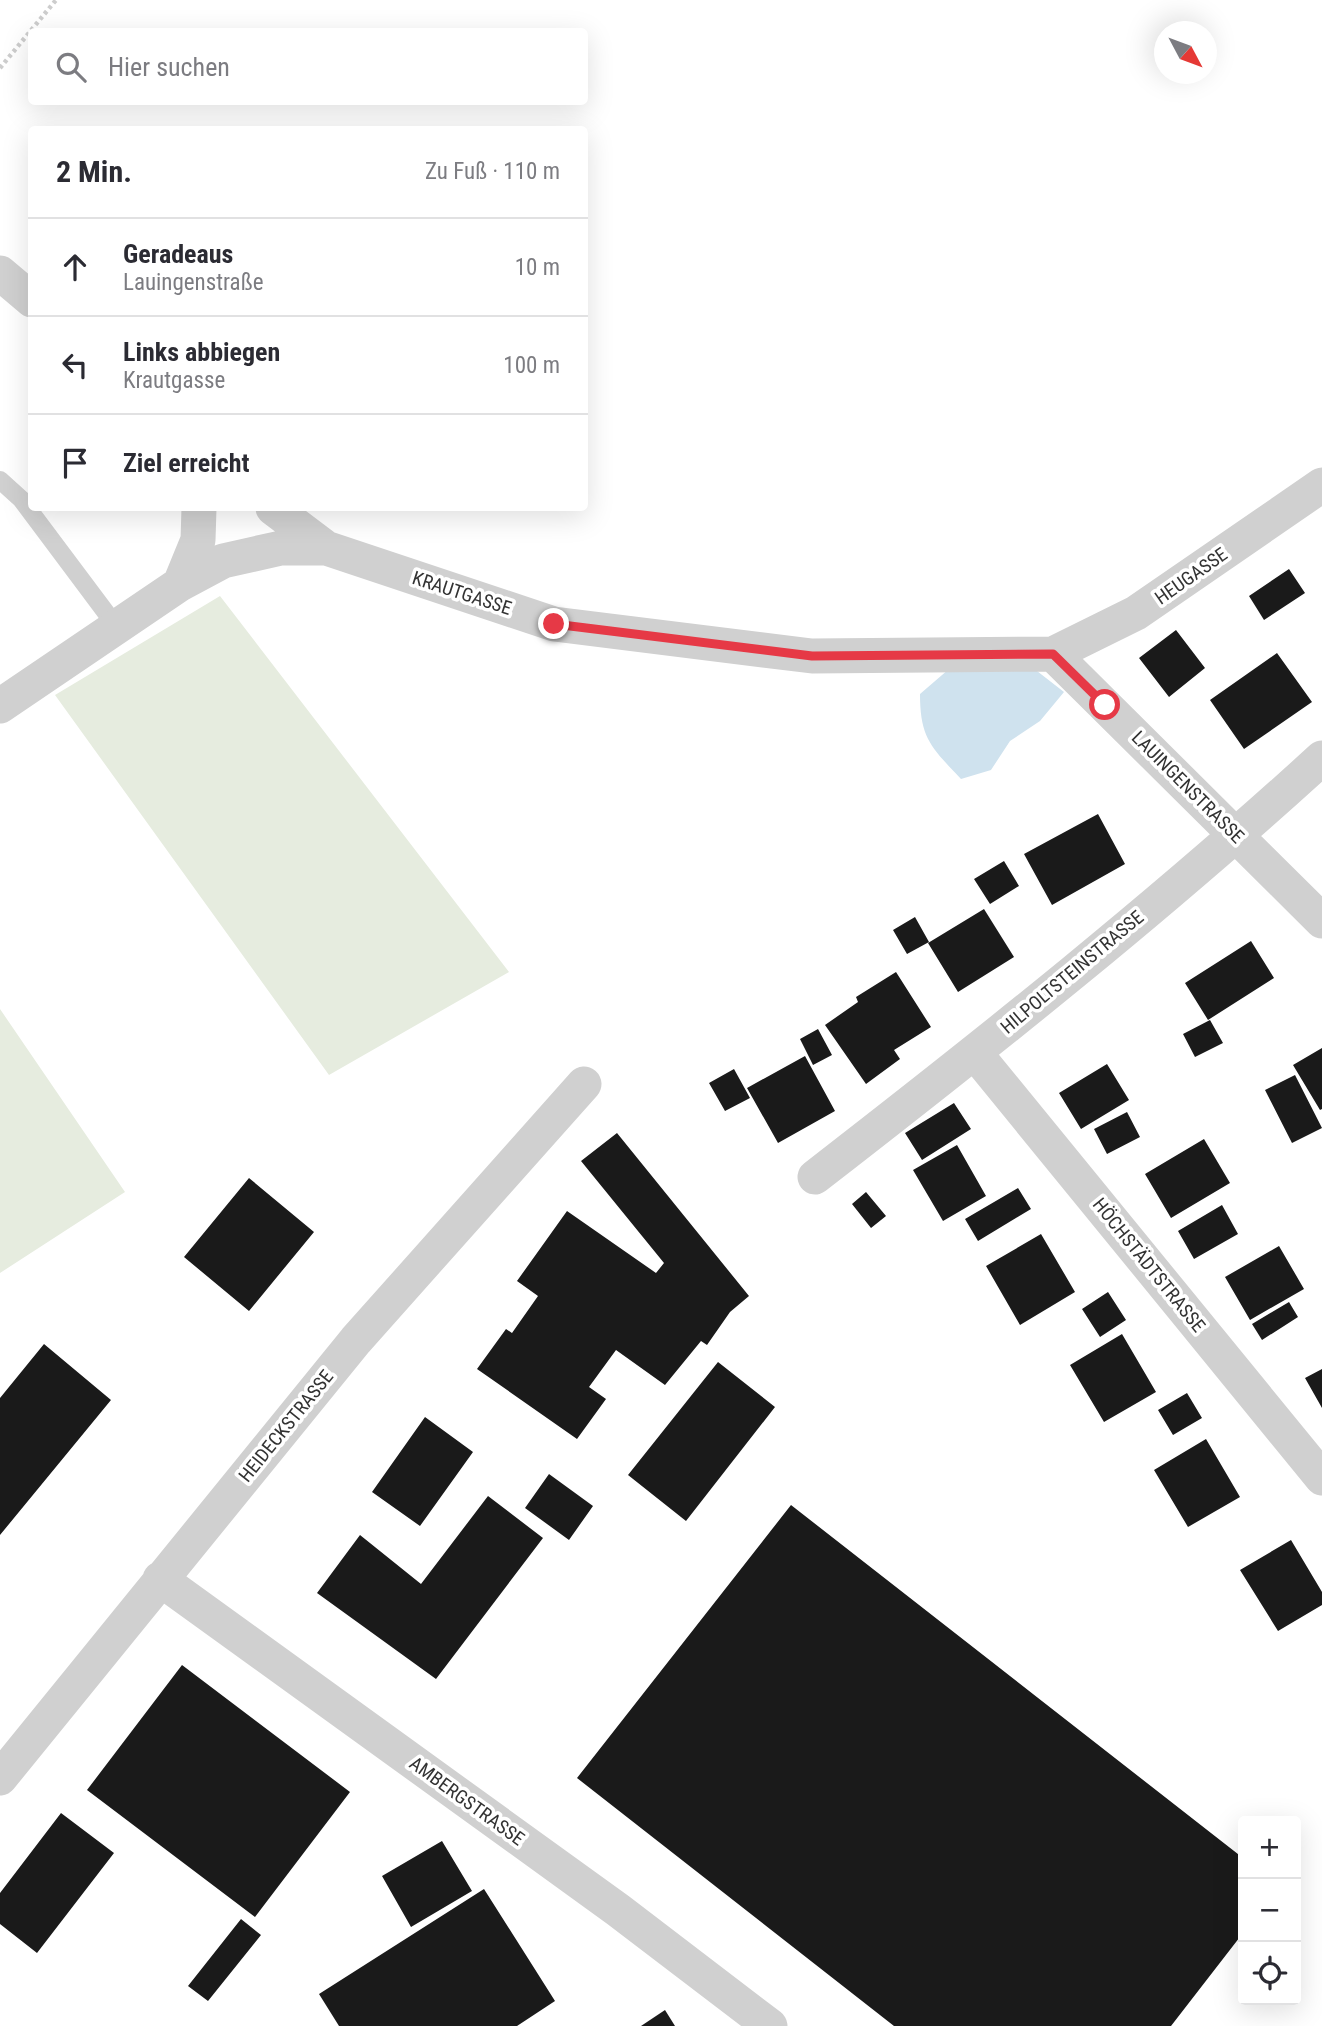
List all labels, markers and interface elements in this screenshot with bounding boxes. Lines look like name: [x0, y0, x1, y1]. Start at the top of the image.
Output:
north arrow: [1154, 21, 1217, 84]
search box: [28, 28, 588, 105]
icon: search: [52, 48, 90, 86]
text: Hier suchen: [108, 52, 230, 82]
text: 2 Min.: [56, 154, 132, 189]
text: Zu Fuß · 110 m: [425, 158, 560, 185]
text: Geradeaus: [123, 239, 233, 269]
icon: ahead: [56, 248, 94, 286]
text: 10 m: [515, 254, 560, 281]
text: Lauingenstraße: [123, 269, 263, 296]
text: Links abbiegen: [123, 337, 280, 367]
icon: left: [56, 346, 94, 384]
text: 100 m: [503, 352, 560, 379]
text: Krautgasse: [123, 367, 225, 394]
icon: arrive: [56, 444, 94, 482]
text: Ziel erreicht: [123, 448, 249, 478]
street label: HEUGASSE: [1150, 543, 1232, 609]
street label: KRAUTGASSE: [410, 566, 514, 620]
route end: [538, 608, 569, 639]
route start: [1089, 689, 1120, 720]
street label: LAUINGENSTRASSE: [1127, 726, 1249, 848]
street label: HILPOLTSTEINSTRASSE: [996, 906, 1148, 1038]
street label: HÖCHSTÄDTSTRASSE: [1088, 1193, 1210, 1337]
street label: HEIDECKSTRASSE: [234, 1365, 338, 1487]
street label: AMBERGSTRASSE: [405, 1752, 529, 1850]
map controls: [1238, 1816, 1301, 2005]
button: +: [1238, 1816, 1301, 1879]
button: −: [1238, 1879, 1301, 1942]
button: locate: [1238, 1942, 1301, 2005]

